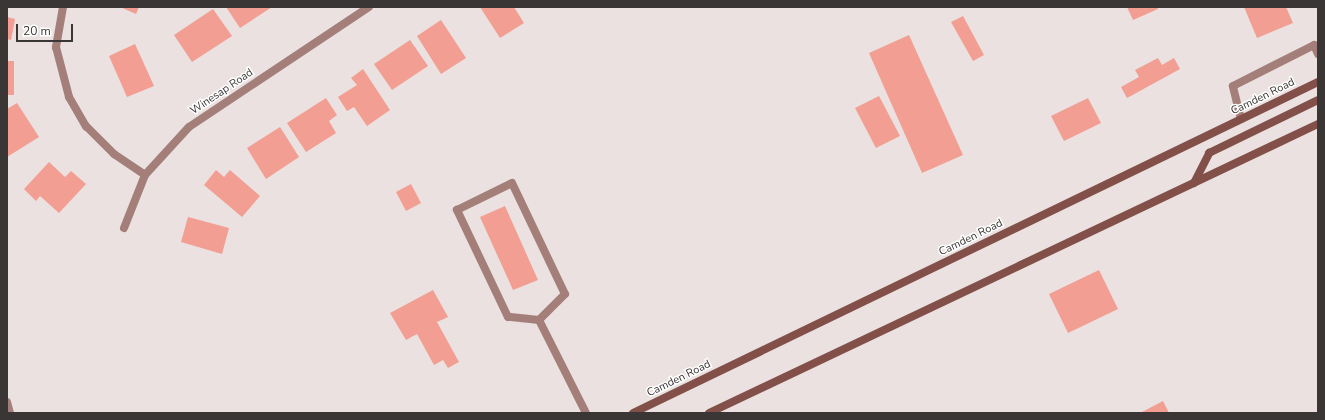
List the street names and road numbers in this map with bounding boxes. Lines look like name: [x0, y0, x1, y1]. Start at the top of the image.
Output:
street label: Winesap Road: [188, 66, 256, 118]
street label: Camden Road: [1229, 76, 1297, 118]
street label: Camden Road: [937, 217, 1005, 259]
street label: Camden Road: [645, 358, 713, 400]

